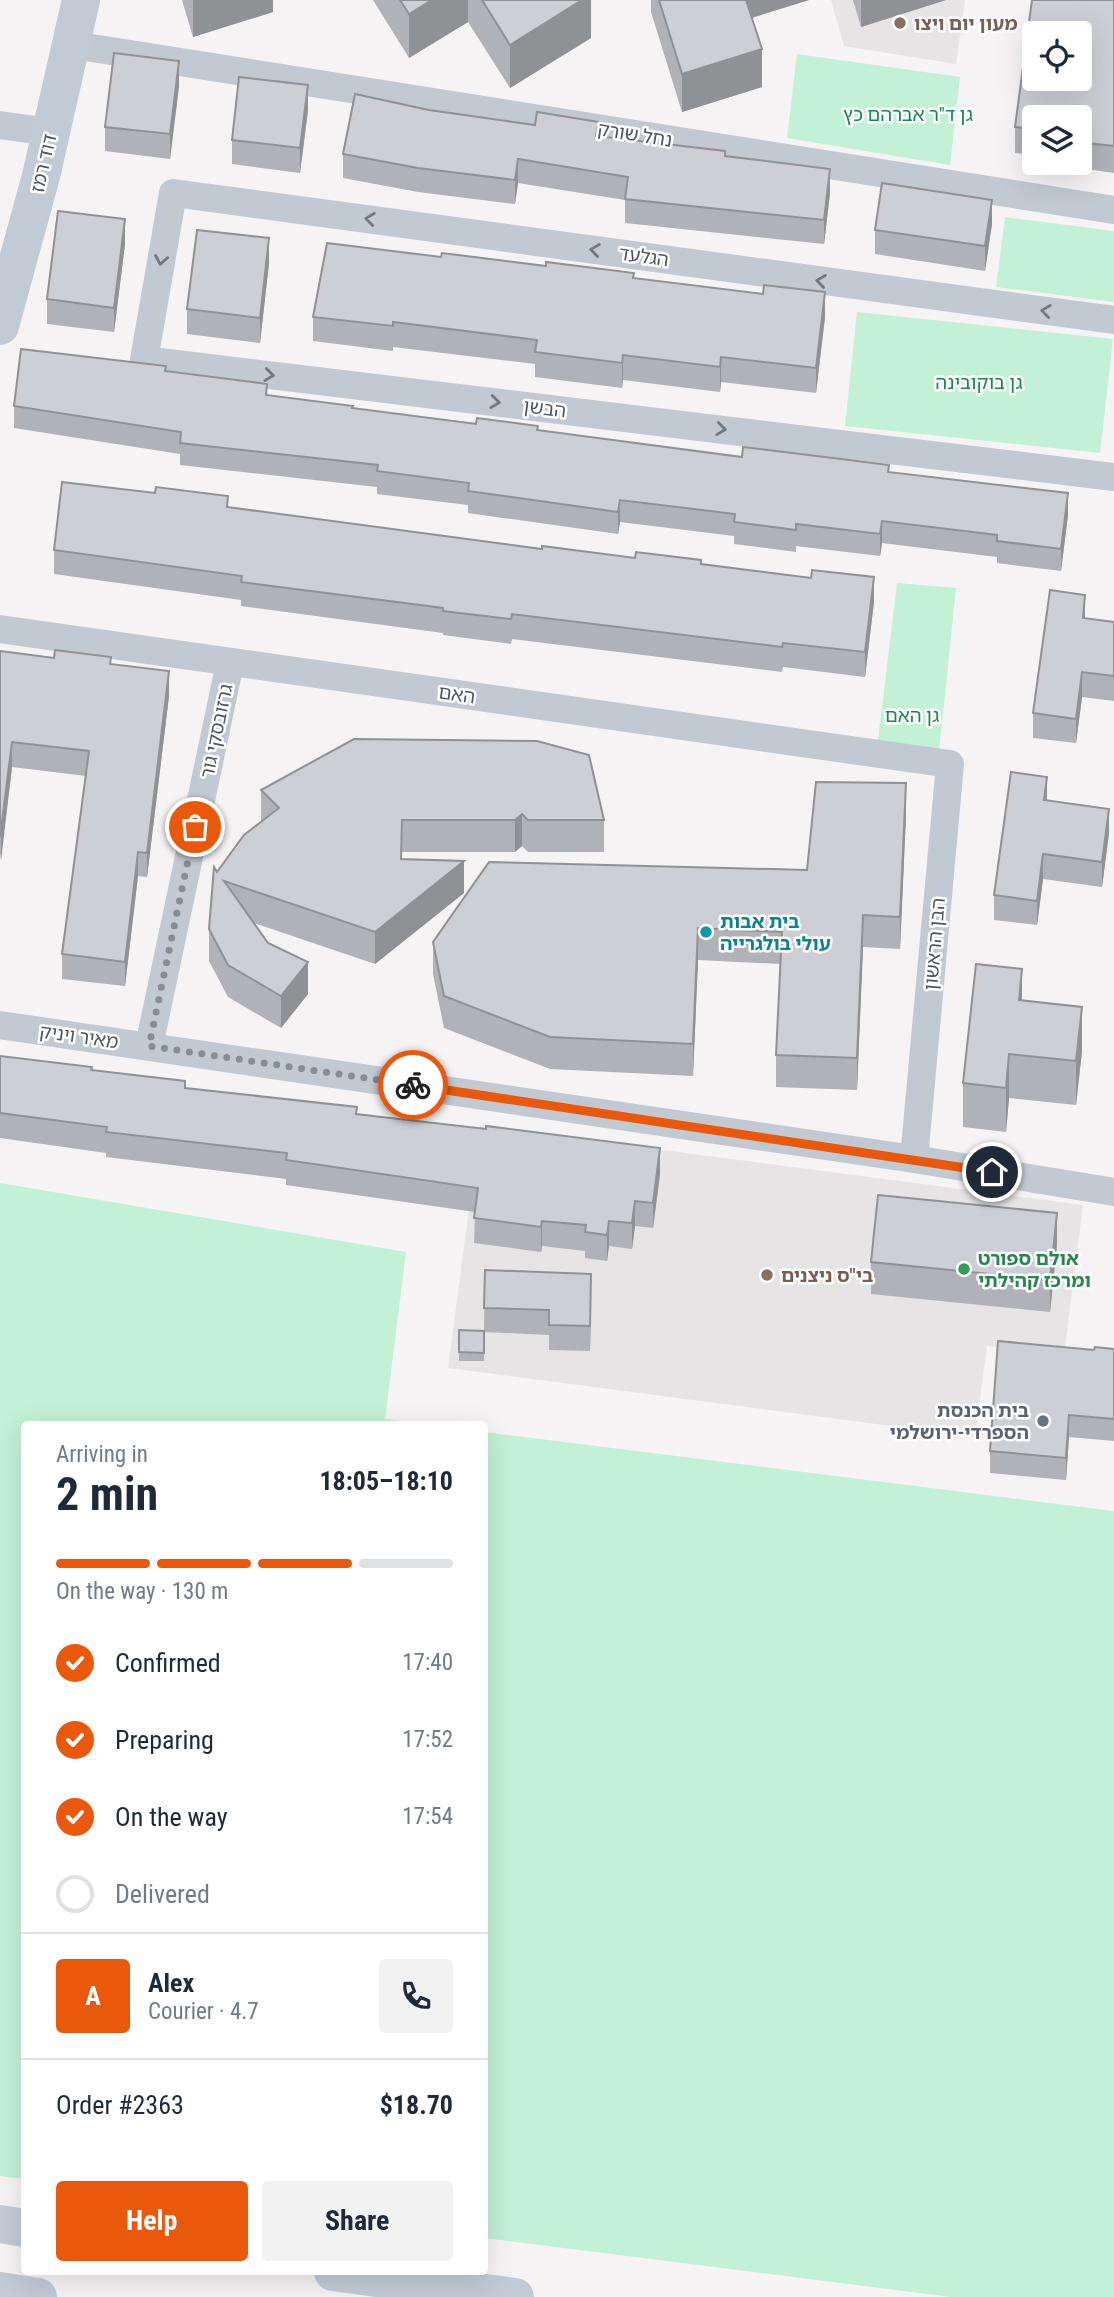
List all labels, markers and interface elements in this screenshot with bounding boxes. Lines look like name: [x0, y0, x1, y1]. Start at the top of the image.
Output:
place label: מעון יום ויצו: [914, 12, 1018, 35]
marker: מעון יום ויצו: [892, 15, 908, 31]
map controls: [1022, 21, 1092, 175]
button: locate: [1022, 21, 1092, 91]
park label: גן ד"ר אברהם כץ: [843, 103, 973, 126]
button: layers: [1022, 105, 1092, 175]
street label: נחל שורק: [596, 117, 674, 152]
street label: דוד רמז: [26, 132, 61, 195]
one-way arrow: [364, 212, 376, 227]
street label: הגלעד: [617, 242, 670, 271]
one-way arrow: [590, 243, 601, 258]
one-way arrow: [155, 254, 170, 266]
one-way arrow: [815, 273, 827, 288]
one-way arrow: [1040, 304, 1052, 319]
one-way arrow: [264, 367, 275, 382]
park label: גן בוקובינה: [935, 371, 1023, 394]
street label: הבשן: [522, 394, 568, 423]
one-way arrow: [489, 395, 501, 410]
one-way arrow: [715, 422, 727, 437]
street label: האם: [437, 681, 477, 708]
street label: גרזובסקי גור: [195, 682, 238, 780]
park label: גן האם: [885, 704, 939, 727]
pin: [165, 797, 225, 857]
icon: bag: [176, 808, 214, 846]
street label: הבן הראשון: [919, 897, 950, 991]
place label: בית אבות עולי בולגרייה: [720, 910, 831, 955]
marker: בית אבות עולי בולגרייה: [698, 924, 714, 940]
street label: מאיר ויניק: [38, 1020, 120, 1053]
courier: [378, 1050, 448, 1120]
icon: bike: [394, 1066, 432, 1104]
pin: [962, 1142, 1022, 1202]
icon: home: [973, 1153, 1011, 1191]
place label: אולם ספורט ומרכז קהילתי: [978, 1247, 1091, 1292]
marker: אולם ספורט ומרכז קהילתי: [956, 1261, 972, 1277]
place label: בי"ס ניצנים: [781, 1264, 873, 1287]
marker: בי"ס ניצנים: [759, 1267, 775, 1283]
place label: בית הכנסת הספרדי-ירושלמי: [890, 1399, 1029, 1444]
marker: בית הכנסת הספרדי-ירושלמי: [1035, 1413, 1051, 1429]
text: Arriving in: [56, 1441, 148, 1468]
text: 18:05–18:10: [319, 1466, 453, 1496]
text: 2 min: [56, 1467, 158, 1521]
text: On the way · 130 m: [56, 1578, 228, 1605]
icon: check: [56, 1644, 94, 1682]
text: Confirmed: [115, 1648, 221, 1678]
text: 17:40: [402, 1649, 453, 1676]
icon: check: [56, 1721, 94, 1759]
text: Preparing: [115, 1725, 214, 1755]
text: 17:52: [402, 1726, 453, 1753]
icon: check: [56, 1798, 94, 1836]
text: On the way: [115, 1802, 228, 1832]
text: 17:54: [402, 1803, 453, 1830]
text: Delivered: [115, 1879, 210, 1909]
button: phone: [379, 1959, 453, 2033]
text: Alex: [148, 1968, 194, 1998]
text: A: [85, 1981, 101, 2011]
text: Courier · 4.7: [148, 1998, 259, 2025]
text: Order #2363: [56, 2090, 184, 2120]
text: $18.70: [380, 2090, 453, 2120]
button: Help: [56, 2181, 248, 2261]
button: Share: [262, 2181, 453, 2261]

